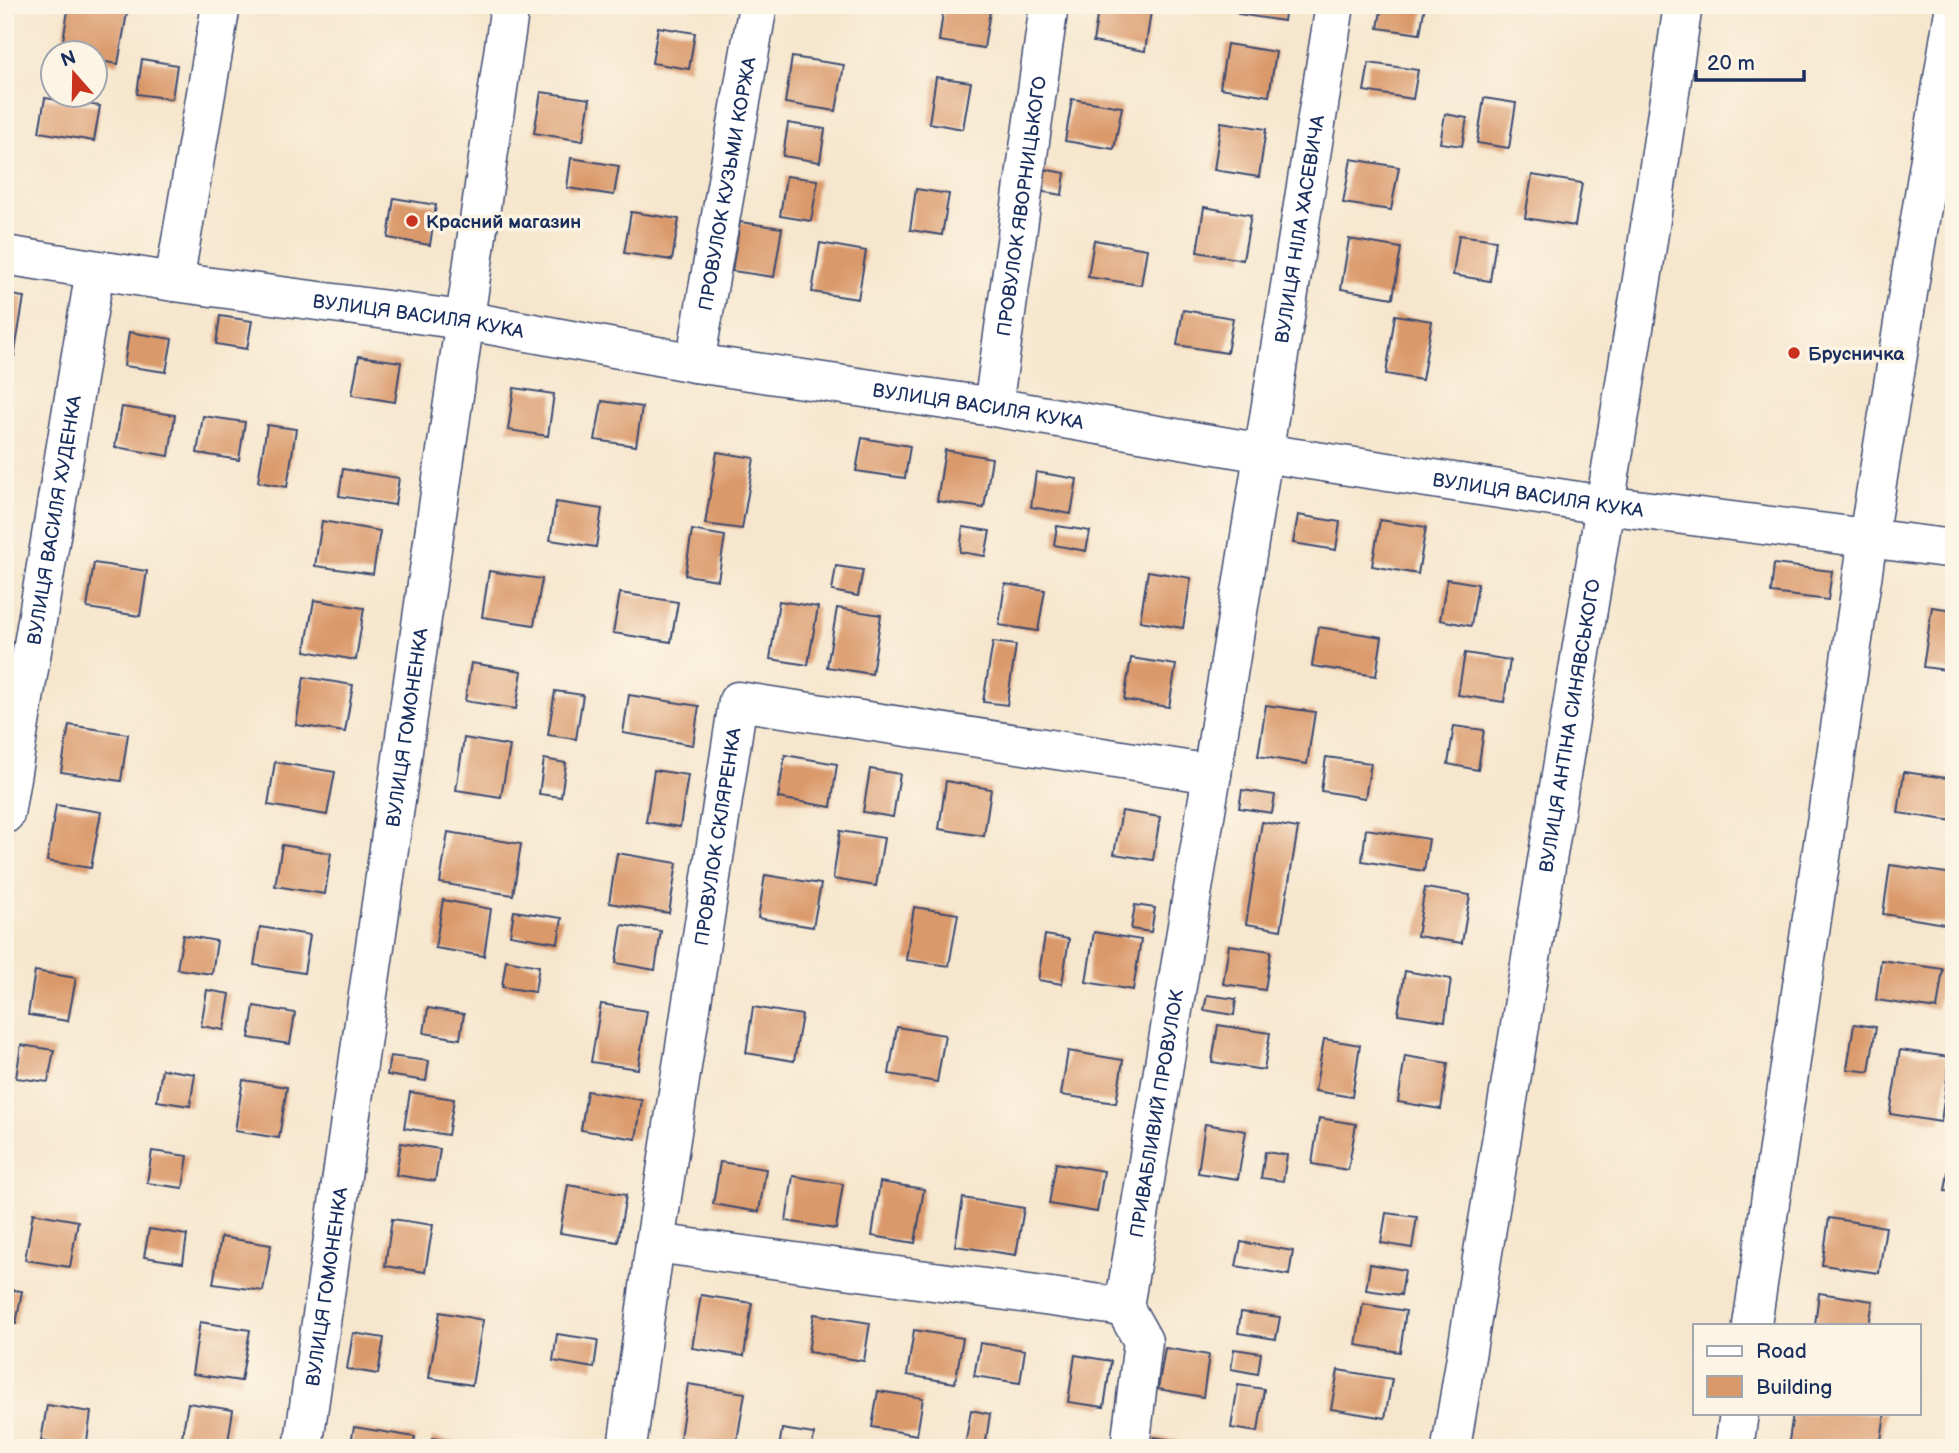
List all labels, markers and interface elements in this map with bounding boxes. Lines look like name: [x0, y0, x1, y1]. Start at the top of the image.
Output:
north arrow: [38, 38, 108, 108]
scale bar: [1696, 38, 1805, 82]
text: N: [58, 46, 79, 73]
text: 20 m: [1707, 51, 1755, 76]
street label: ПРОВУЛОК КУЗЬМИ КОРЖА: [694, 55, 762, 312]
street label: ПРОВУЛОК ЯВОРНИЦЬКОГО: [993, 74, 1052, 338]
street label: ВУЛИЦЯ НІЛА ХАСЕВИЧА: [1271, 113, 1330, 345]
place label: Красний магазин: [426, 211, 581, 234]
marker: Красний магазин: [404, 213, 420, 229]
street label: ВУЛИЦЯ ВАСИЛЯ КУКА: [311, 290, 526, 344]
place label: Брусничка: [1808, 343, 1905, 366]
marker: Брусничка: [1786, 345, 1802, 361]
street label: ВУЛИЦЯ ВАСИЛЯ КУКА: [871, 379, 1086, 435]
street label: ВУЛИЦЯ ВАСИЛЯ ХУДЕНКА: [23, 393, 87, 647]
street label: ВУЛИЦЯ ВАСИЛЯ КУКА: [1431, 469, 1645, 523]
street label: ВУЛИЦЯ АНТІНА СИНЯВСЬКОГО: [1535, 577, 1606, 874]
street label: ВУЛИЦЯ ГОМОНЕНКА: [382, 626, 434, 829]
street label: ПРОВУЛОК СКЛЯРЕНКА: [691, 726, 747, 948]
street label: ПРИВАБЛИВИЙ ПРОВУЛОК: [1126, 987, 1189, 1240]
street label: ВУЛИЦЯ ГОМОНЕНКА: [302, 1185, 353, 1388]
legend: [1693, 1324, 1920, 1414]
text: Road: [1756, 1339, 1807, 1364]
text: Building: [1756, 1375, 1832, 1400]

